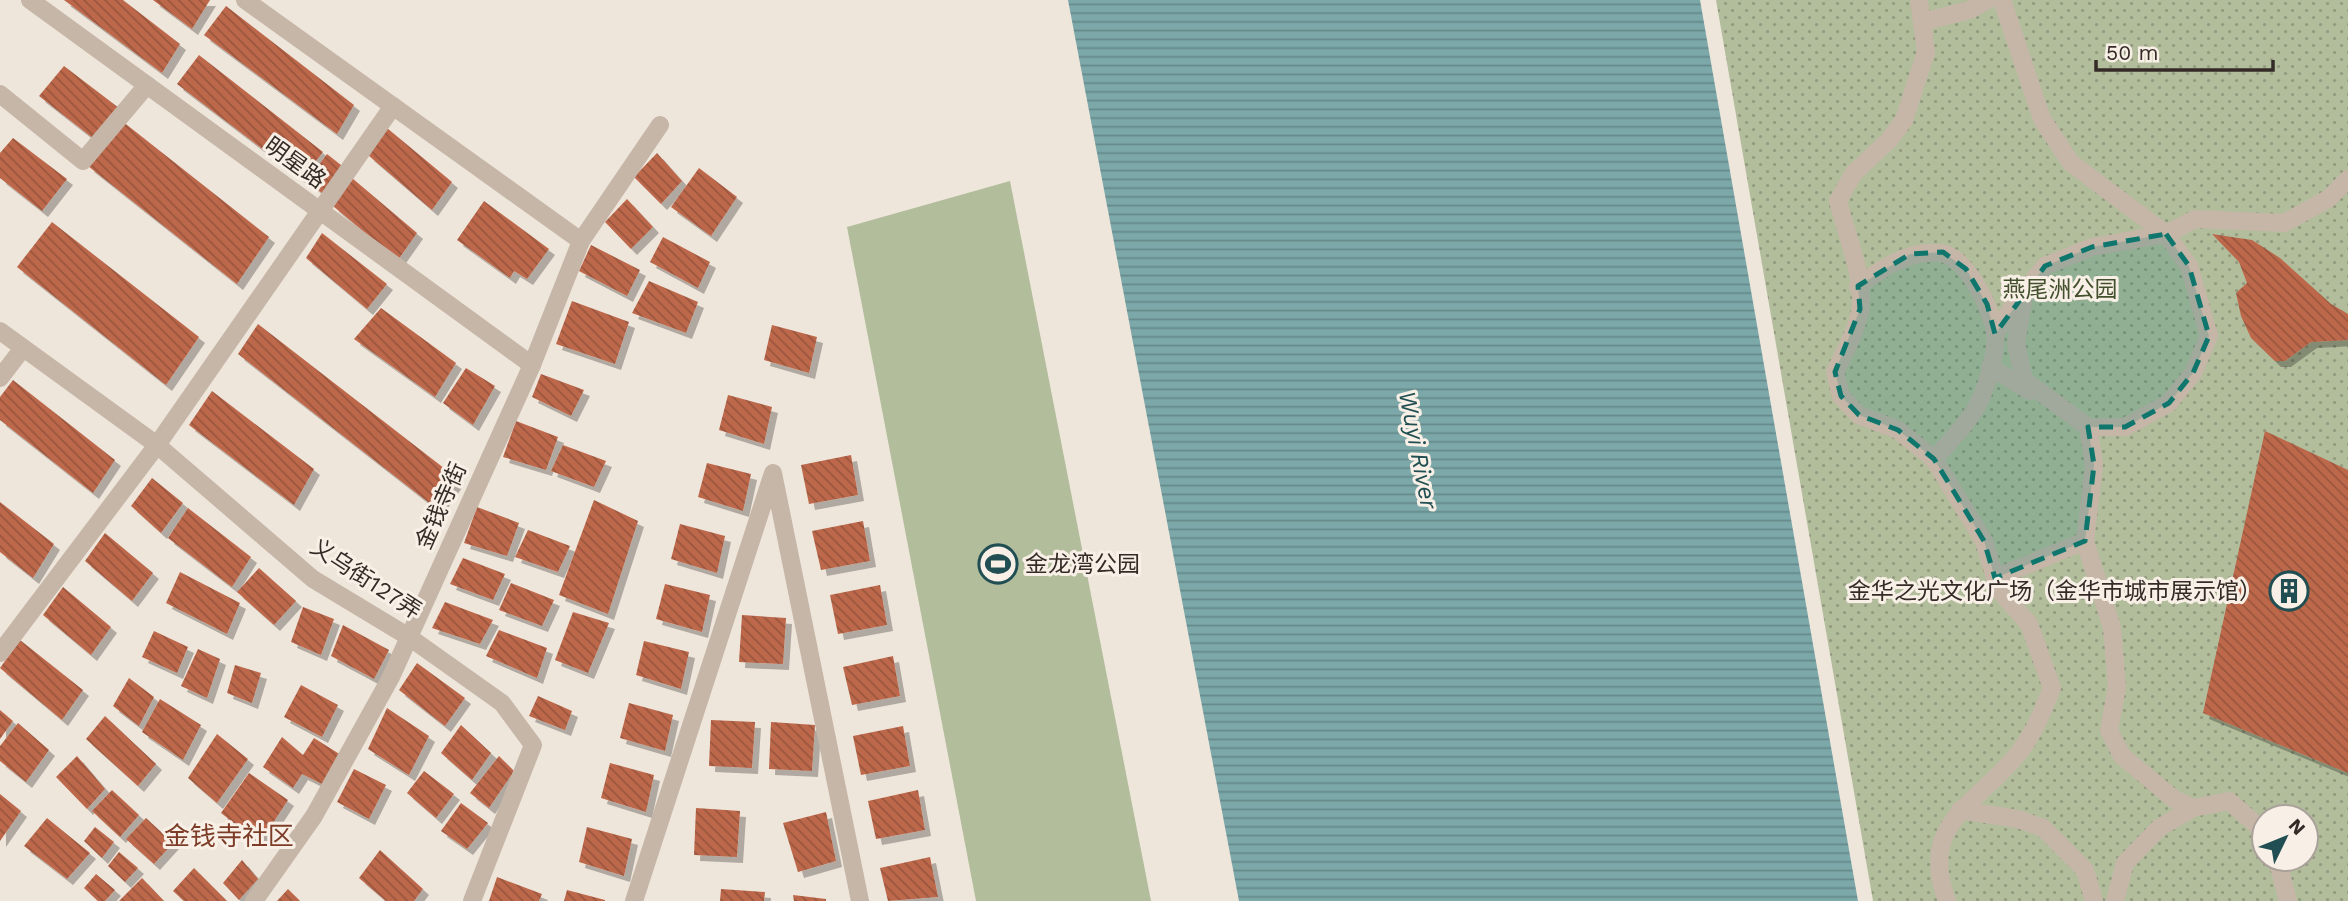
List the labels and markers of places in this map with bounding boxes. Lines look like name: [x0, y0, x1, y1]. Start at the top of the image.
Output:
sports icon: 金龙湾公园: [977, 543, 1019, 585]
place label: 金龙湾公园: [1025, 551, 1140, 578]
building icon: 金华之光文化广场（金华市城市展示馆）: [2268, 570, 2310, 612]
place label: 金华之光文化广场（金华市城市展示馆）: [1848, 578, 2262, 605]

